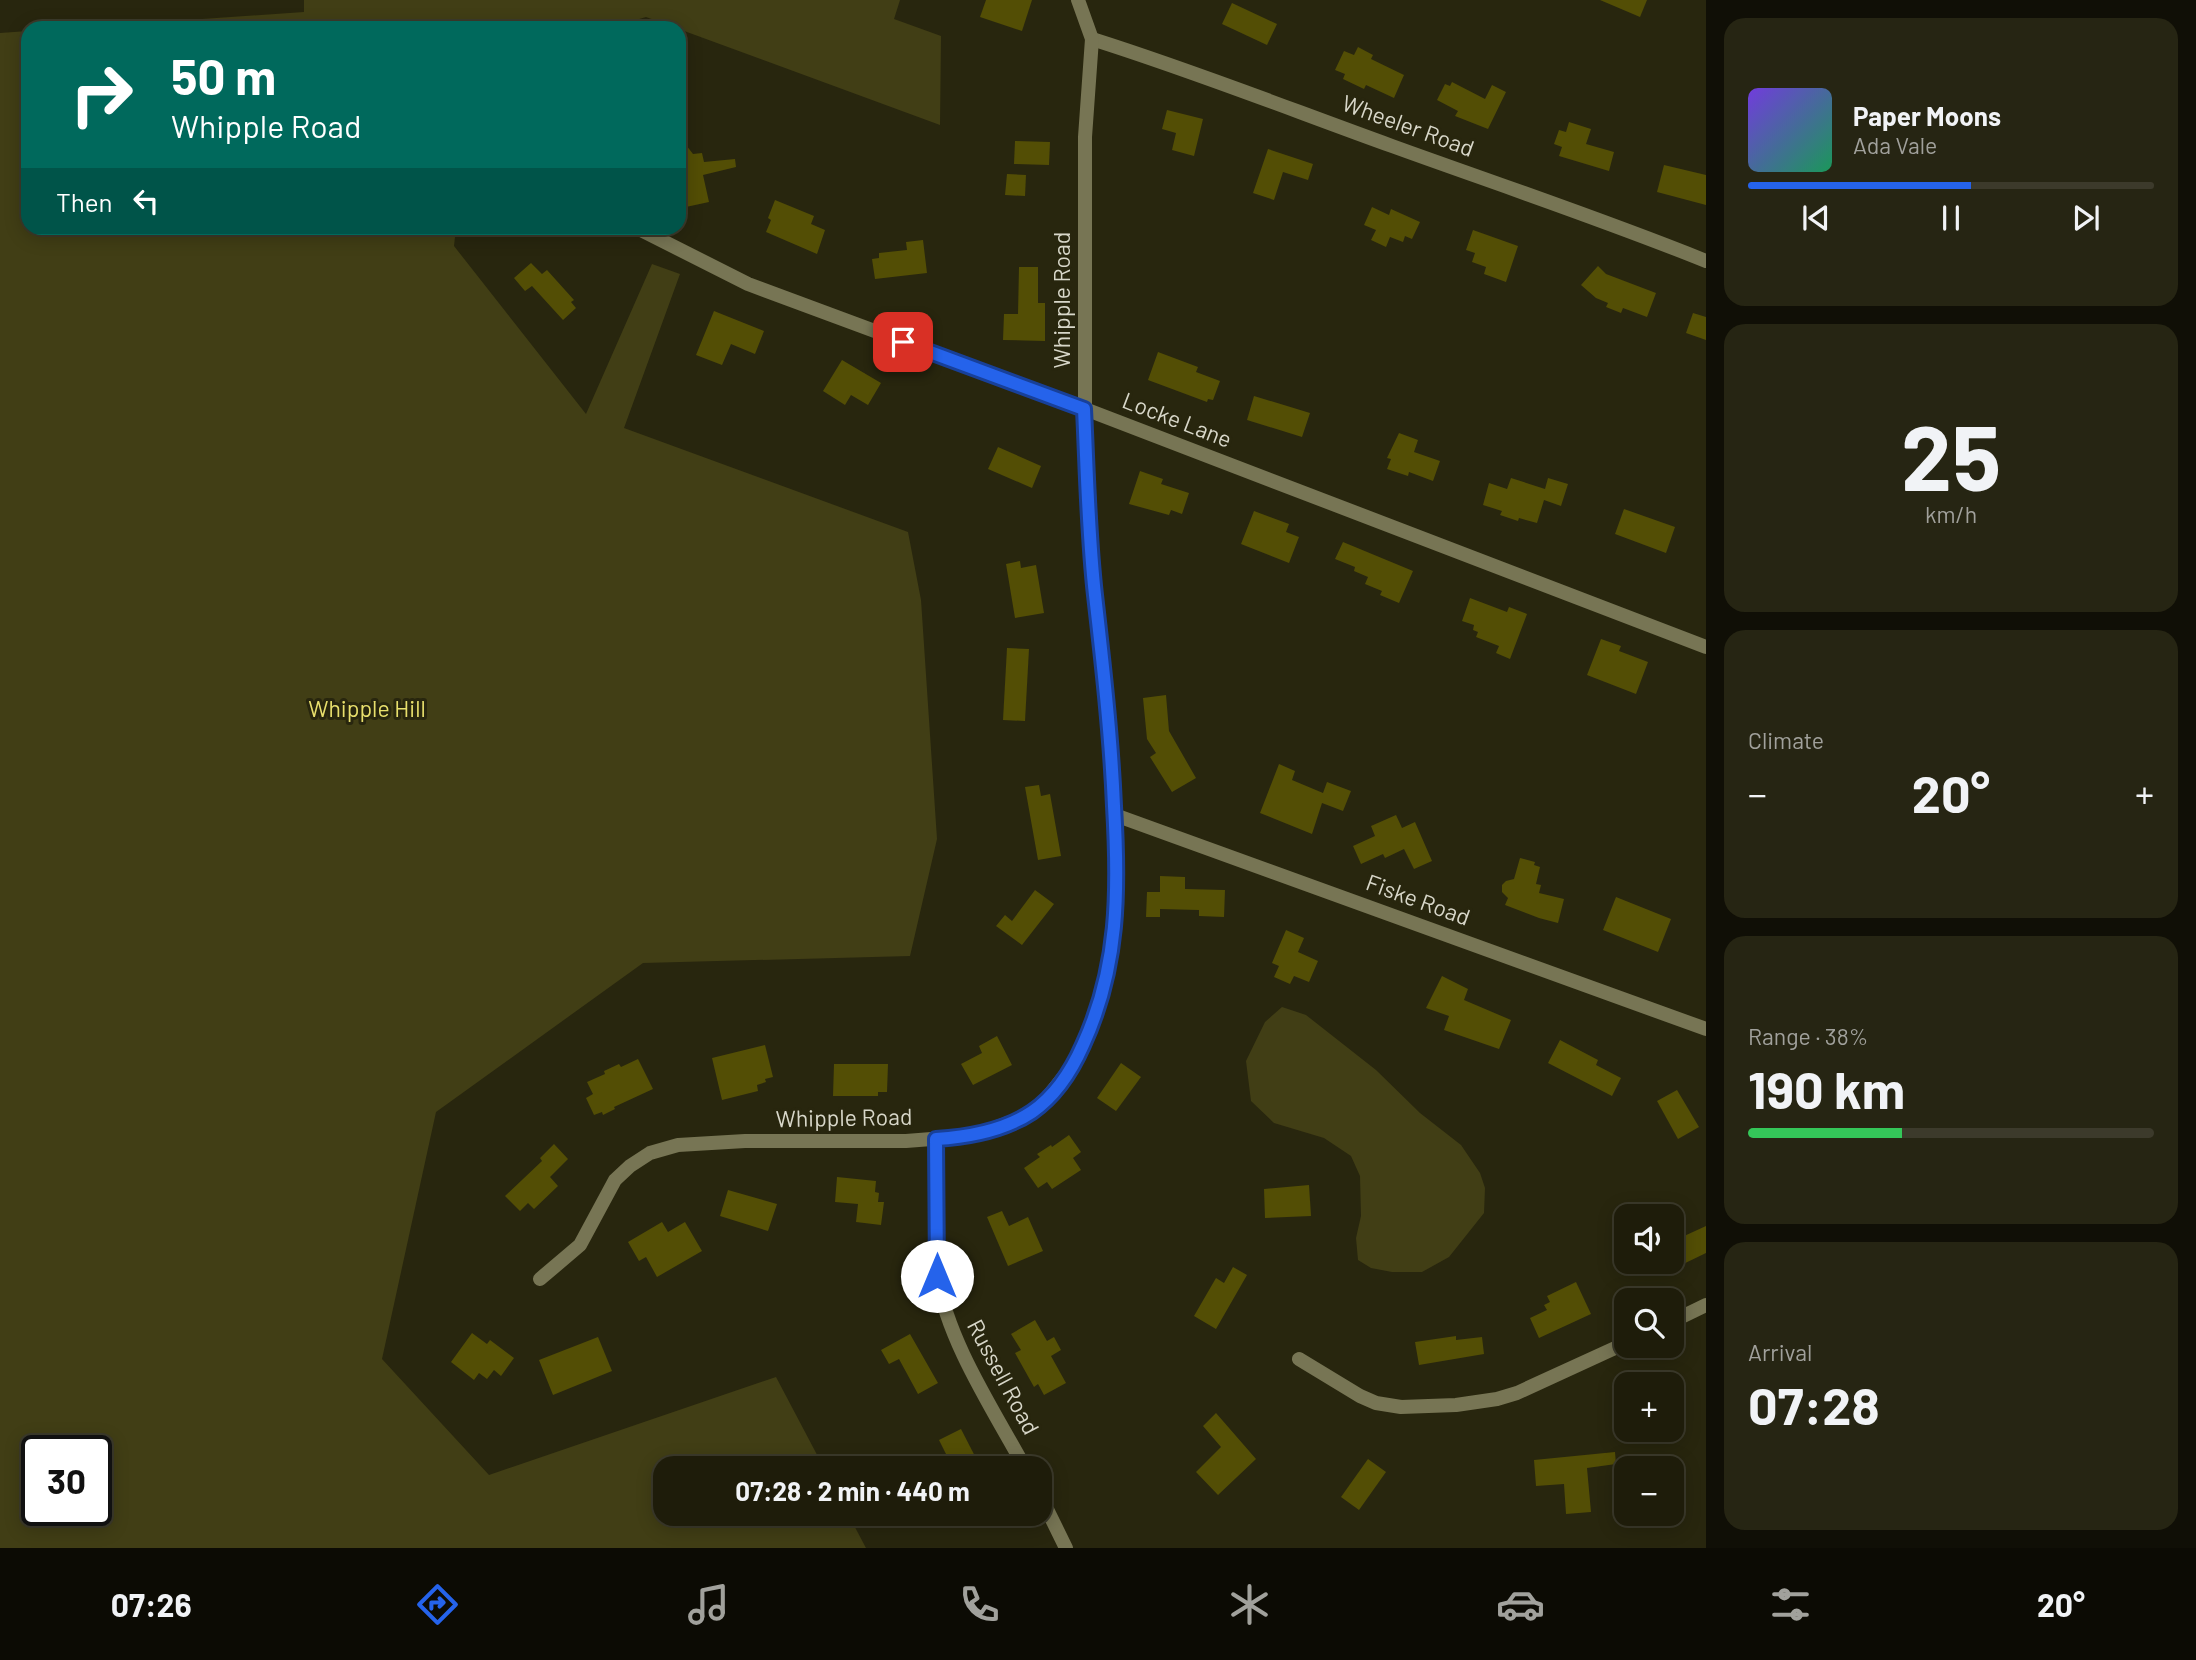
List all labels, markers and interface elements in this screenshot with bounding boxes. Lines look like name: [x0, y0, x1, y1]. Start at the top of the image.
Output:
text: 50 m: [171, 46, 276, 105]
icon: right: [56, 49, 147, 140]
street label: Wheeler Road: [1339, 88, 1478, 162]
text: Paper Moons: [1853, 100, 2001, 131]
text: Whipple Road: [171, 106, 361, 144]
text: Ada Vale: [1853, 131, 1937, 159]
icon: left: [127, 182, 165, 220]
text: Then: [56, 186, 113, 217]
icon: previous: [1797, 199, 1835, 237]
icon: pause: [1932, 199, 1970, 237]
icon: next: [2067, 199, 2105, 237]
street label: Whipple Road: [1047, 232, 1075, 368]
pin: [873, 312, 933, 372]
icon: arrive: [884, 323, 922, 361]
street label: Locke Lane: [1119, 385, 1236, 453]
text: 25: [1901, 400, 2001, 509]
text: km/h: [1925, 500, 1977, 528]
park label: Whipple Hill: [308, 694, 426, 722]
text: Climate: [1748, 726, 1824, 754]
text: 20°: [1912, 761, 1990, 823]
text: −: [1748, 770, 1767, 816]
text: +: [2135, 770, 2154, 816]
street label: Fiske Road: [1362, 867, 1474, 931]
text: Range · 38%: [1748, 1022, 1868, 1050]
text: 190 km: [1748, 1057, 1905, 1119]
street label: Whipple Road: [775, 1102, 913, 1132]
map controls: [1614, 1204, 1684, 1526]
button: sound: [1614, 1204, 1684, 1274]
position arrow: [900, 1239, 974, 1313]
button: search: [1614, 1288, 1684, 1358]
street label: Russell Road: [962, 1314, 1046, 1439]
text: Arrival: [1748, 1338, 1812, 1366]
button: +: [1614, 1372, 1684, 1442]
text: 07:28: [1748, 1373, 1880, 1435]
speed limit sign: 30: [21, 1435, 112, 1526]
button: −: [1614, 1456, 1684, 1526]
text: 07:28 · 2 min · 440 m: [735, 1475, 970, 1506]
icon: directions: [413, 1580, 462, 1629]
icon: music: [684, 1580, 733, 1629]
icon: phone: [955, 1580, 1004, 1629]
icon: climate: [1225, 1580, 1274, 1629]
icon: car: [1496, 1580, 1545, 1629]
icon: filters: [1766, 1580, 1815, 1629]
text: 07:26: [111, 1585, 192, 1623]
text: 20°: [2037, 1585, 2085, 1623]

